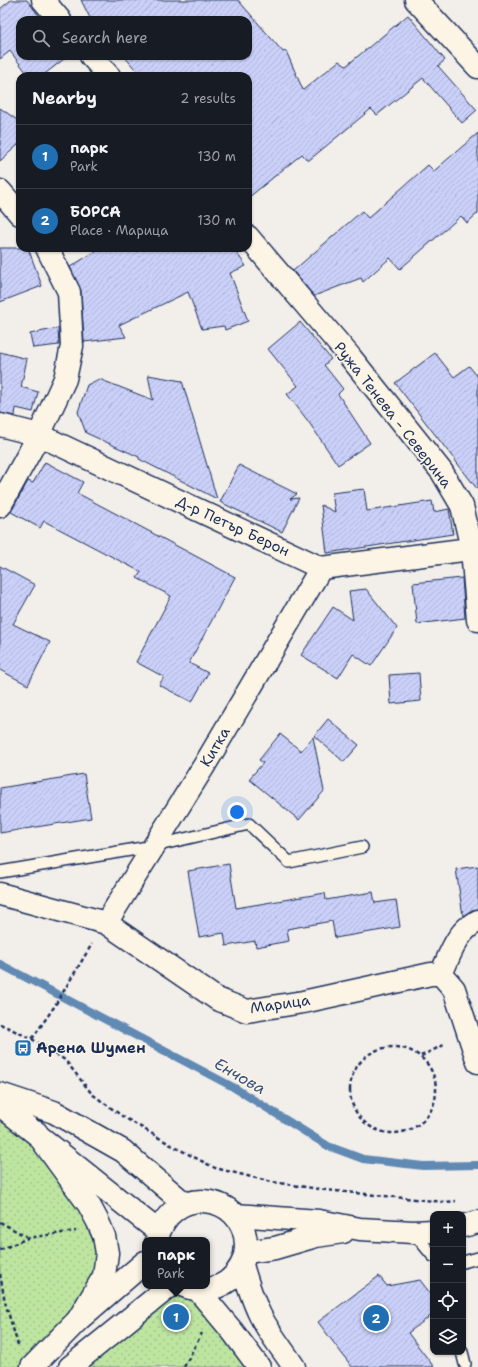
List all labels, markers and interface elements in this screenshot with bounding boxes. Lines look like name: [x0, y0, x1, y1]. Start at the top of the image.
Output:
search box: [16, 16, 252, 60]
icon: search: [30, 27, 52, 49]
text: Search here: [62, 28, 148, 48]
text: Nearby: [32, 87, 97, 109]
text: 2 results: [180, 90, 236, 107]
text: парк: [70, 138, 108, 158]
text: 1: [42, 148, 48, 165]
text: 130 m: [198, 148, 236, 165]
text: Park: [70, 158, 98, 175]
text: БОРСА: [70, 202, 121, 222]
text: 2: [40, 212, 50, 229]
text: 130 m: [198, 212, 236, 229]
text: Place · Марица: [70, 222, 168, 239]
street label: Ружа Тенева - Северина: [330, 338, 457, 493]
street label: Д-р Петър Берон: [173, 491, 293, 561]
street label: Китка: [195, 723, 235, 771]
your location: [227, 802, 247, 822]
street label: Марица: [249, 990, 312, 1018]
bus stop icon: Арена Шумен: [13, 1038, 33, 1058]
place label: Арена Шумен: [36, 1038, 146, 1058]
water label: Енчова: [210, 1053, 270, 1099]
map controls: [430, 1211, 466, 1355]
button: +: [430, 1211, 466, 1247]
popup: [142, 1237, 210, 1289]
text: парк: [157, 1245, 195, 1265]
button: −: [430, 1247, 466, 1283]
text: Park: [157, 1265, 185, 1282]
button: locate: [430, 1283, 466, 1319]
pin: 1: [163, 1302, 189, 1332]
pin: 2: [363, 1303, 389, 1333]
button: layers: [430, 1319, 466, 1355]

